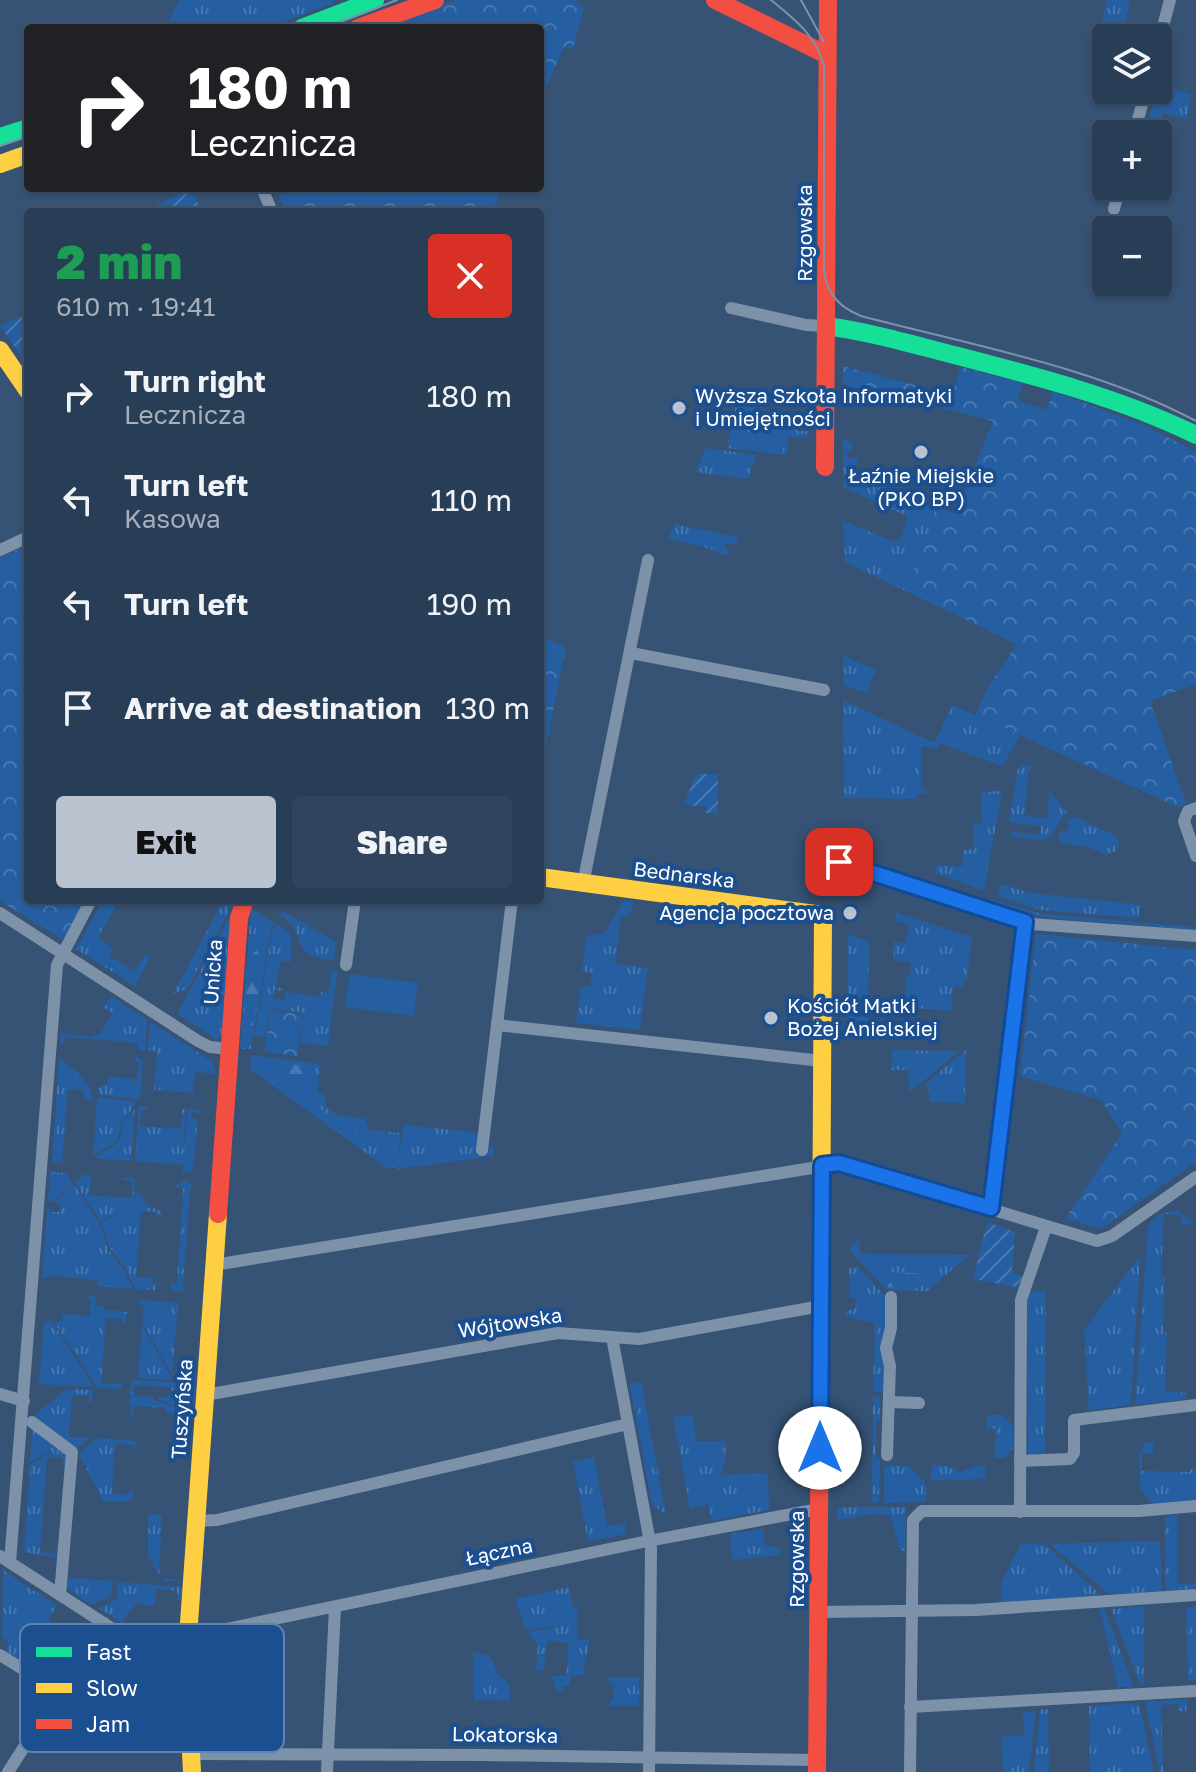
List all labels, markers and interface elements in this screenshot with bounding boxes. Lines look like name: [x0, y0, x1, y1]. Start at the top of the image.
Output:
map controls: [1092, 24, 1172, 296]
button: layers: [1092, 24, 1172, 104]
text: 180 m: [188, 53, 352, 120]
icon: right: [56, 56, 160, 160]
button: +: [1092, 120, 1172, 200]
text: Lecznicza: [188, 121, 357, 164]
street label: Rzgowska: [792, 184, 816, 282]
button: −: [1092, 216, 1172, 296]
text: 2 min: [56, 232, 182, 290]
button: close: [428, 234, 512, 318]
text: 610 m · 19:41: [56, 291, 215, 322]
text: Turn right: [124, 363, 266, 399]
icon: right: [56, 374, 100, 418]
text: 180 m: [427, 378, 512, 414]
place label: Wyższa Szkoła Informatyki i Umiejętności: [695, 383, 952, 430]
text: Lecznicza: [124, 399, 246, 430]
marker: Wyższa Szkoła Informatyki i Umiejętności: [670, 399, 688, 417]
marker: Łaźnie Miejskie (PKO BP): [912, 443, 930, 461]
place label: Łaźnie Miejskie (PKO BP): [848, 463, 994, 510]
text: Turn left: [124, 467, 249, 503]
icon: left: [56, 478, 100, 522]
text: 110 m: [430, 482, 512, 518]
text: Kasowa: [124, 503, 221, 534]
icon: left: [56, 582, 100, 626]
text: Turn left: [124, 586, 249, 622]
text: 190 m: [427, 586, 512, 622]
icon: arrive: [56, 686, 100, 730]
text: Arrive at destination: [124, 690, 421, 726]
text: 130 m: [445, 690, 530, 726]
button: Exit: [56, 796, 276, 888]
button: Share: [292, 796, 512, 888]
pin: [805, 828, 873, 896]
icon: arrive: [817, 840, 861, 884]
street label: Bednarska: [632, 856, 736, 892]
place label: Agencja pocztowa: [659, 900, 834, 924]
marker: Agencja pocztowa: [841, 904, 859, 922]
street label: Unicka: [198, 938, 226, 1005]
place label: Kościół Matki Bożej Anielskiej: [787, 993, 938, 1040]
marker: Kościół Matki Bożej Anielskiej: [762, 1009, 780, 1027]
street label: Wójtowska: [456, 1302, 563, 1342]
street label: Tuszyńska: [166, 1358, 196, 1460]
position arrow: [778, 1406, 862, 1490]
street label: Rzgowska: [784, 1510, 808, 1608]
street label: Łączna: [463, 1532, 535, 1570]
legend: [20, 1624, 284, 1752]
text: Fast: [86, 1638, 132, 1665]
text: Slow: [86, 1674, 138, 1701]
text: Jam: [86, 1710, 130, 1737]
street label: Lokatorska: [452, 1721, 558, 1747]

